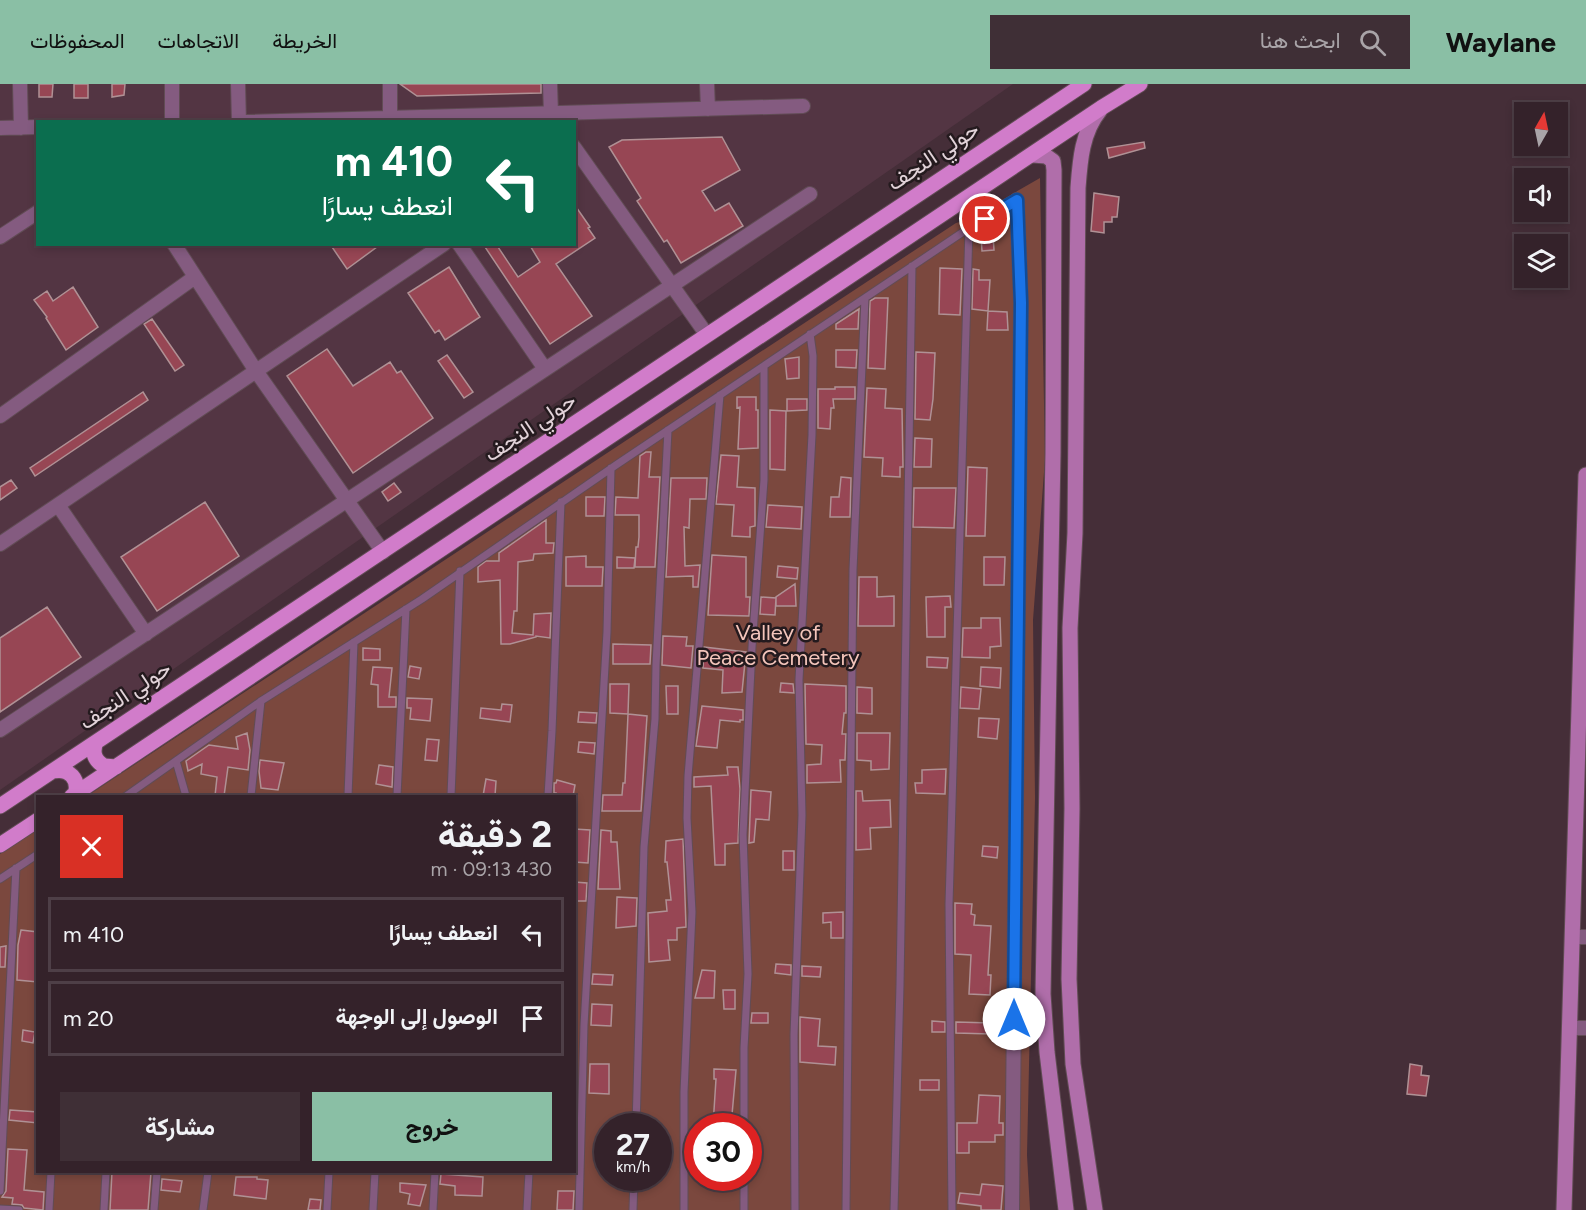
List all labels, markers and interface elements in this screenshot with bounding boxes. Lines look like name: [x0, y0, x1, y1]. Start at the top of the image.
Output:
search box: [990, 15, 1410, 69]
text: Waylane: [1446, 25, 1556, 59]
icon: search: [1356, 26, 1389, 59]
text: ابحث هنا: [1260, 27, 1341, 54]
text: المحفوظات: [30, 28, 125, 53]
text: الاتجاهات: [158, 28, 239, 53]
text: الخريطة: [272, 28, 337, 53]
north arrow: [1514, 102, 1568, 156]
map controls: [1514, 102, 1568, 288]
street label: حولي النجف: [882, 115, 987, 201]
text: 410 m: [335, 136, 453, 187]
icon: left: [474, 144, 552, 222]
button: sound: [1514, 168, 1568, 222]
text: انعطف يسارًا: [322, 189, 453, 222]
pin: [959, 193, 1010, 244]
icon: arrive: [968, 202, 1001, 235]
button: layers: [1514, 234, 1568, 288]
street label: حولي النجف: [479, 386, 584, 472]
park label: Valley of Peace Cemetery: [697, 619, 860, 671]
street label: حولي النجف: [74, 654, 179, 740]
text: 2 دقيقة: [438, 813, 552, 856]
button: close: [60, 815, 123, 878]
text: 430 m · 09:13: [431, 857, 552, 881]
icon: left: [516, 918, 549, 951]
text: انعطف يسارًا: [389, 919, 498, 946]
text: 410 m: [63, 921, 124, 948]
position arrow: [982, 987, 1046, 1051]
icon: arrive: [516, 1002, 549, 1035]
text: الوصول إلى الوجهة: [335, 1003, 498, 1030]
text: 20 m: [63, 1005, 114, 1032]
button: مشاركة: [60, 1092, 300, 1161]
button: خروج: [312, 1092, 552, 1161]
speed limit sign: 30: [684, 1113, 762, 1191]
text: 27: [616, 1126, 650, 1163]
text: km/h: [616, 1158, 650, 1176]

